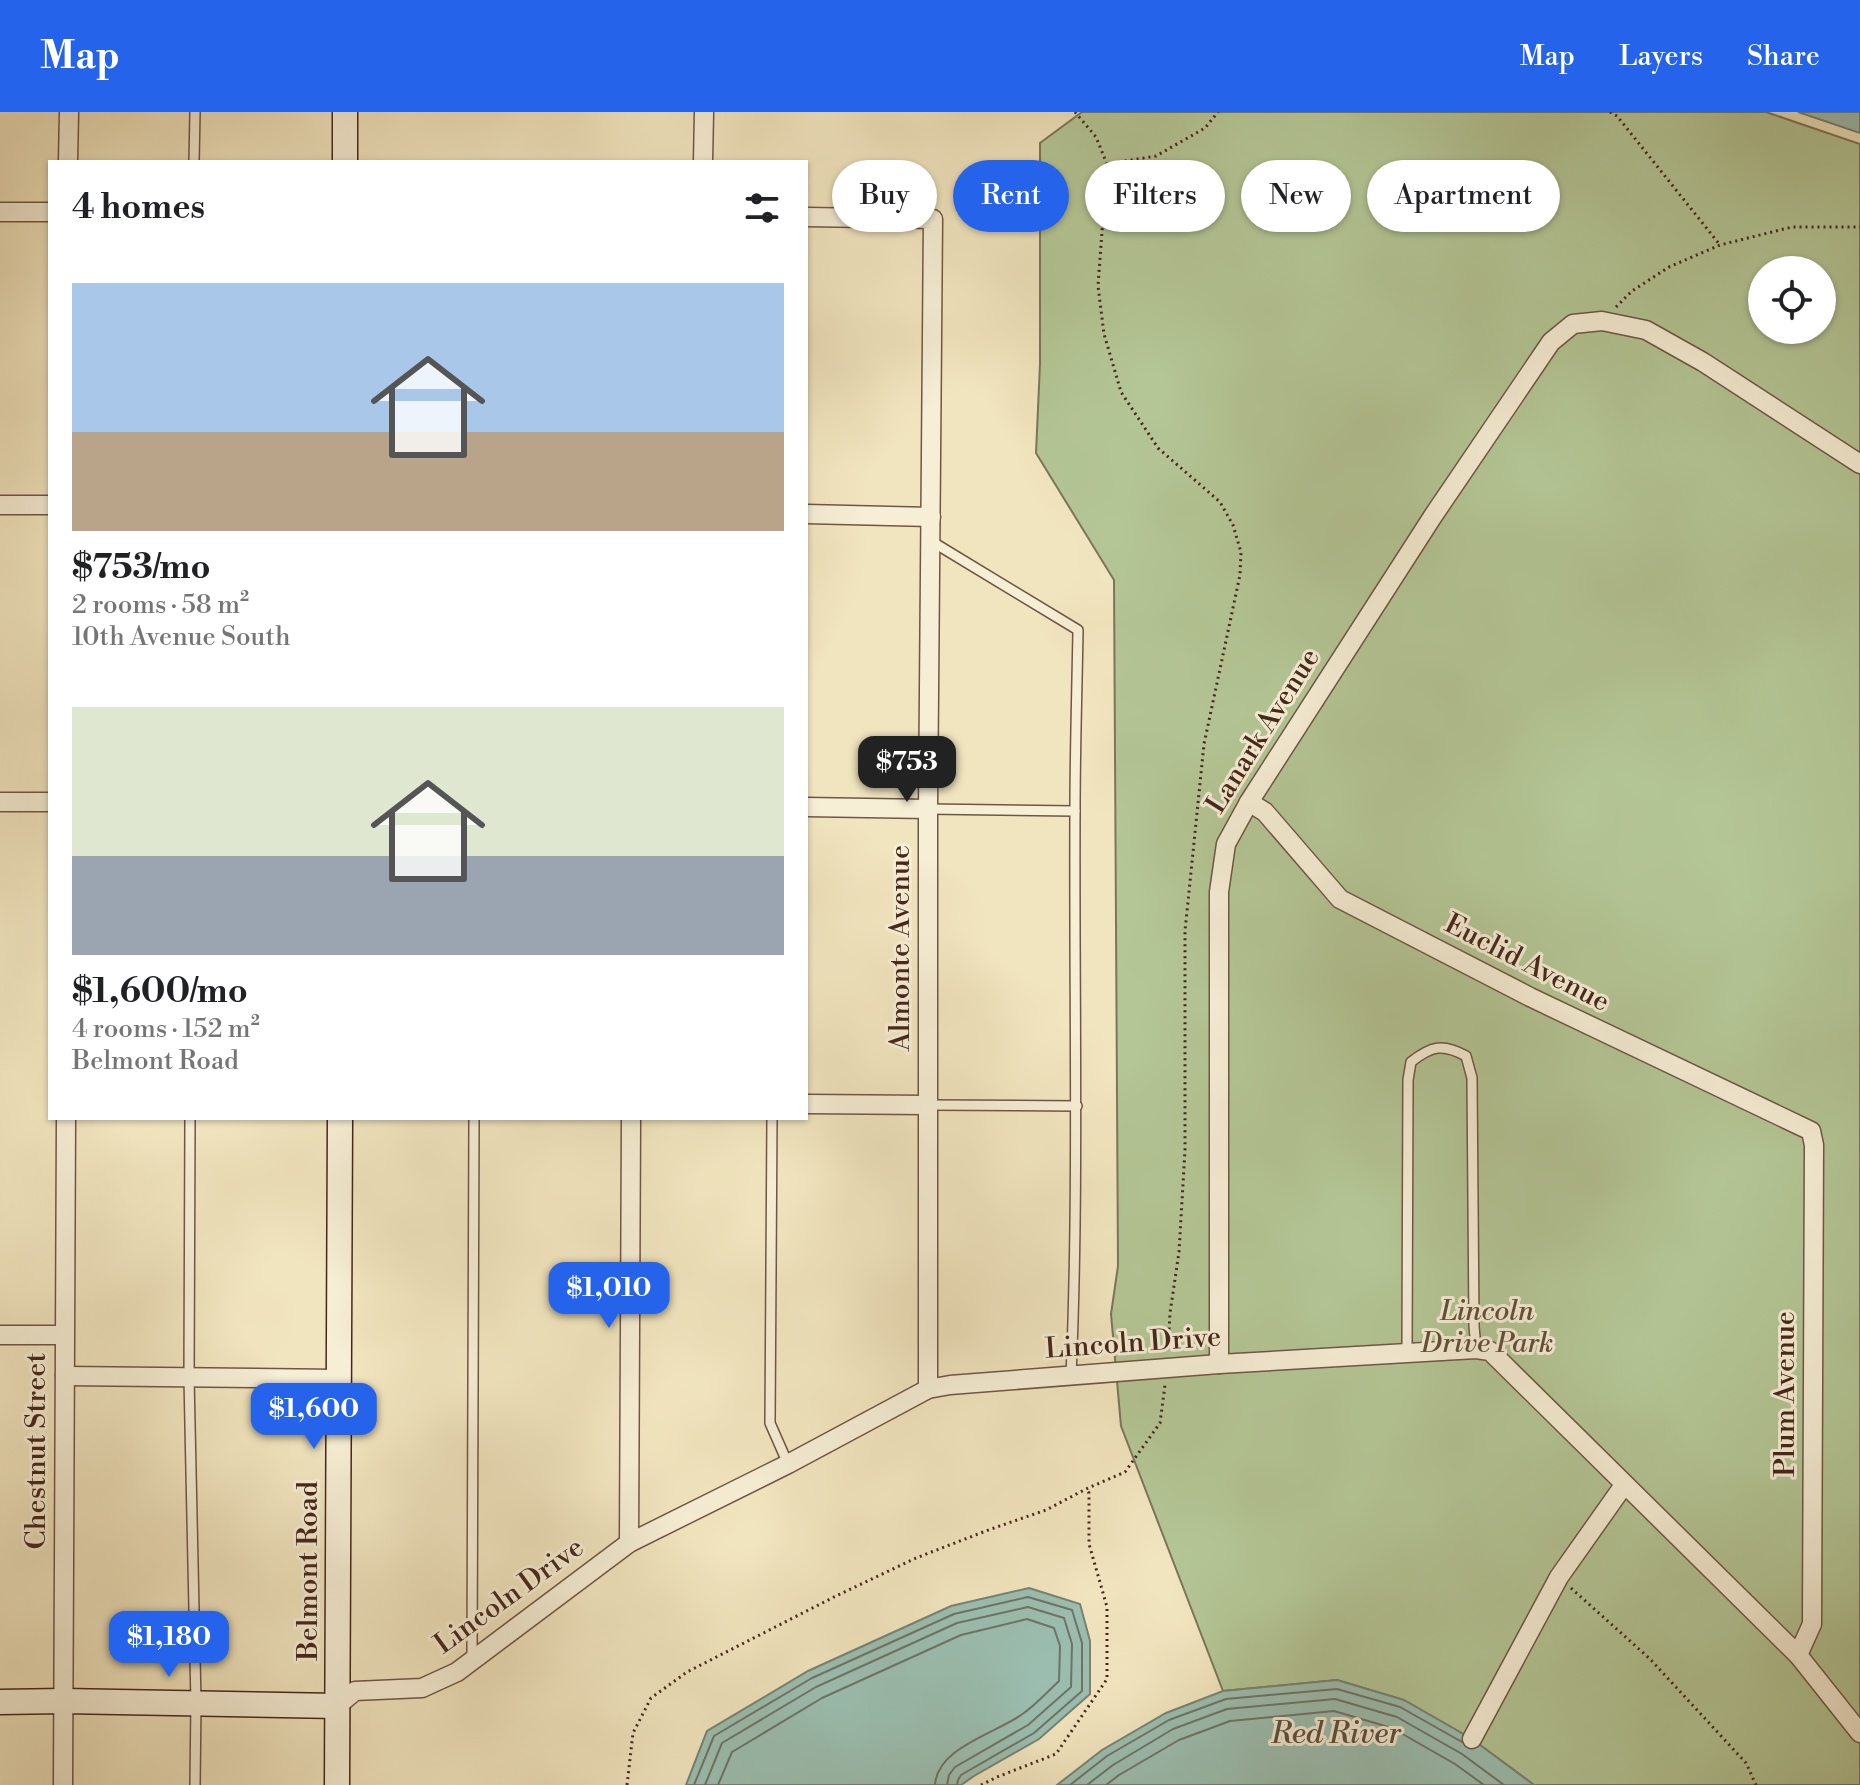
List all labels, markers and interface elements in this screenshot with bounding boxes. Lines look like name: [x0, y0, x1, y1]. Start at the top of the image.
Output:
text: Map: [40, 33, 120, 80]
text: Map: [1520, 39, 1575, 74]
text: Layers: [1619, 39, 1703, 74]
text: Share: [1747, 39, 1820, 74]
chip: Buy: [832, 160, 937, 232]
chip: Rent: [953, 160, 1069, 232]
chip: Filters: [1085, 160, 1225, 232]
chip: New: [1241, 160, 1351, 232]
chip: Apartment: [1367, 160, 1560, 232]
icon: filters: [740, 186, 784, 230]
text: 4 homes: [72, 187, 205, 229]
map controls: [1748, 256, 1836, 344]
button: locate: [1748, 256, 1836, 344]
icon: home: [356, 335, 500, 479]
text: $753/mo: [72, 547, 210, 589]
text: 2 rooms · 58 m²: [72, 589, 249, 621]
text: 10th Avenue South: [72, 621, 290, 653]
street label: Lanark Avenue: [1198, 642, 1328, 820]
pin: $753: [860, 736, 954, 804]
text: $753: [876, 746, 938, 778]
icon: home: [356, 759, 500, 903]
street label: Almonte Avenue: [883, 845, 918, 1052]
street label: Euclid Avenue: [1439, 906, 1615, 1020]
text: $1,600/mo: [72, 971, 248, 1013]
text: 4 rooms · 152 m²: [72, 1013, 260, 1045]
text: Belmont Road: [72, 1045, 239, 1077]
pin: $1,010: [544, 1262, 674, 1330]
text: $1,010: [567, 1272, 651, 1304]
park label: Lincoln Drive Park: [1420, 1294, 1553, 1361]
street label: Plum Avenue: [1768, 1311, 1803, 1477]
street label: Lincoln Drive: [1044, 1319, 1222, 1367]
street label: Chestnut Street: [19, 1352, 54, 1549]
pin: $1,600: [249, 1383, 379, 1451]
text: $1,600: [269, 1393, 359, 1425]
street label: Belmont Road: [291, 1481, 326, 1662]
street label: Lincoln Drive: [427, 1530, 591, 1662]
pin: $1,180: [104, 1611, 234, 1679]
text: $1,180: [127, 1621, 211, 1653]
water label: Red River: [1270, 1715, 1402, 1753]

